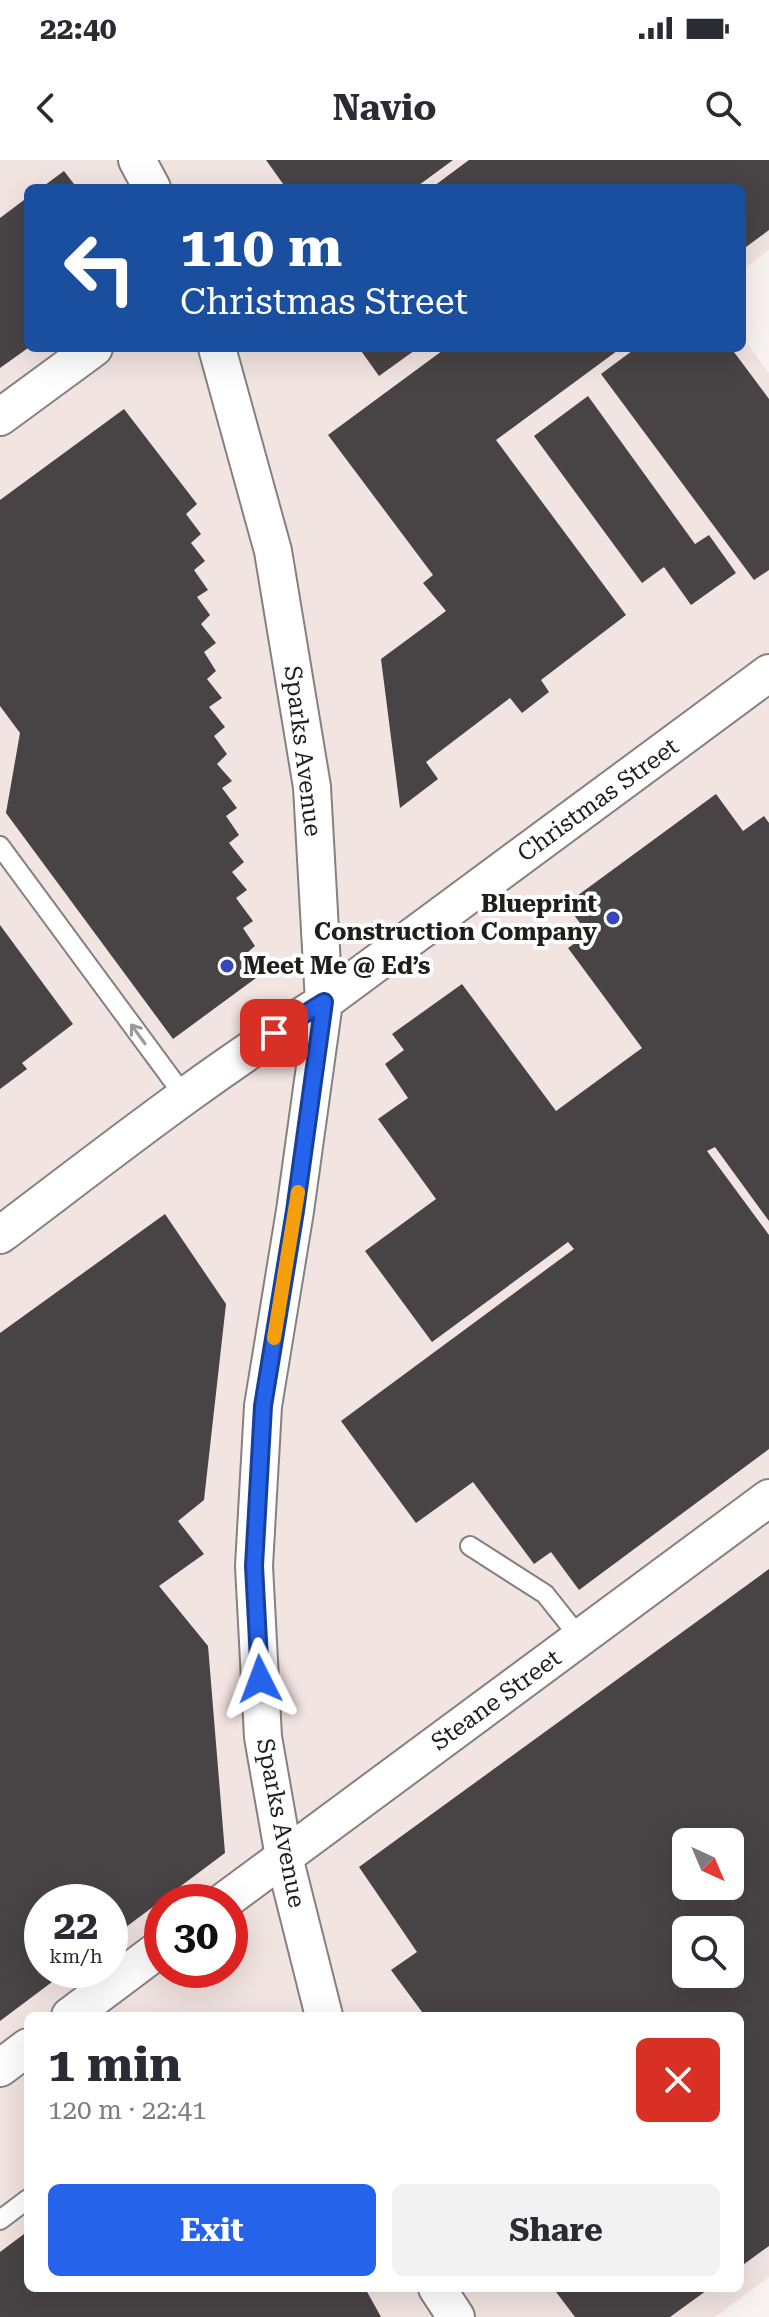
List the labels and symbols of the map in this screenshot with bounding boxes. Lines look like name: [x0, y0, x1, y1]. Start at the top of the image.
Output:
street label: Sparks Avenue: [279, 664, 327, 838]
street label: Christmas Street: [512, 732, 684, 868]
place label: Blueprint Construction Company: [314, 890, 598, 946]
marker: Blueprint Construction Company: [604, 909, 622, 927]
place label: Meet Me @ Ed’s: [243, 952, 430, 980]
marker: Meet Me @ Ed’s: [218, 957, 236, 975]
pin: [240, 999, 308, 1067]
one-way arrow: [130, 1024, 147, 1045]
position arrow: [218, 1637, 302, 1721]
street label: Steane Street: [426, 1644, 566, 1756]
street label: Sparks Avenue: [251, 1736, 311, 1910]
north arrow: [672, 1828, 744, 1900]
speed limit sign: 30: [144, 1884, 248, 1988]

